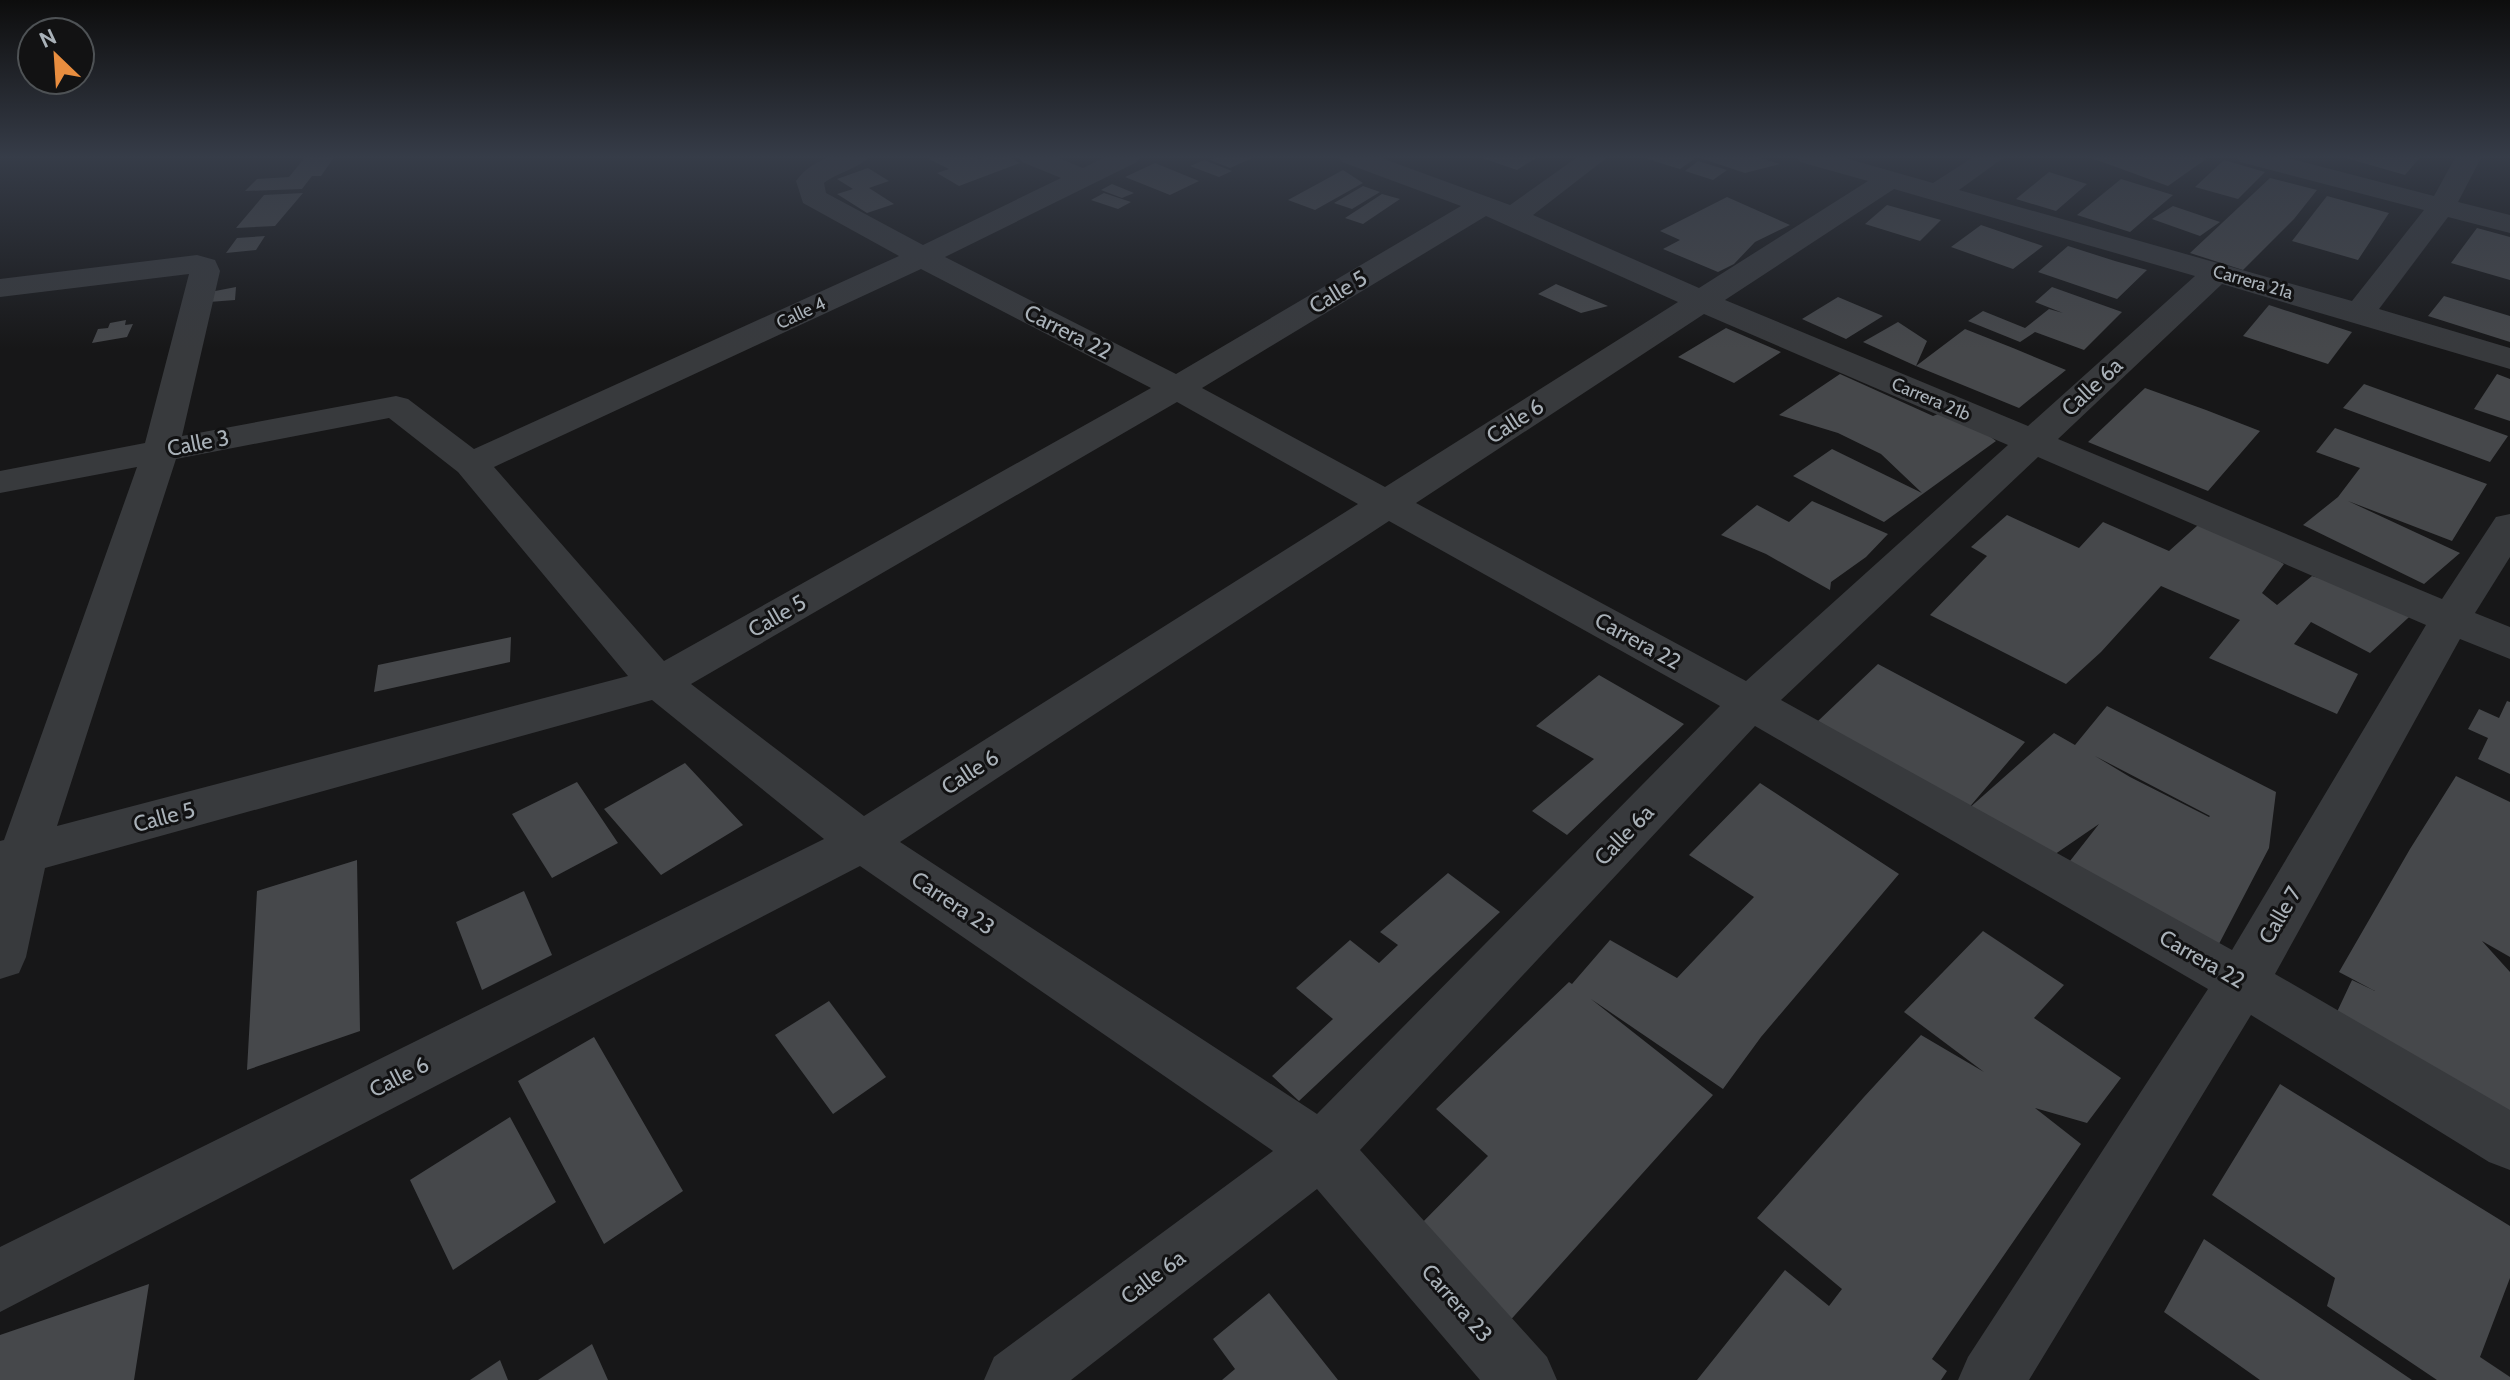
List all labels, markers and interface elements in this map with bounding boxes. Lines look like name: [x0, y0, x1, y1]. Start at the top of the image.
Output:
north arrow: [16, 16, 96, 96]
text: N: [35, 23, 61, 54]
street label: Carrera 21a: [2210, 260, 2296, 304]
street label: Calle 5: [1304, 264, 1372, 320]
street label: Calle 4: [773, 292, 829, 334]
street label: Carrera 22: [1020, 299, 1116, 365]
street label: Calle 6a: [2056, 352, 2128, 422]
street label: Carrera 21b: [1888, 373, 1974, 425]
street label: Calle 6: [1481, 392, 1549, 450]
street label: Calle 3: [165, 424, 231, 462]
street label: Calle 5: [743, 589, 811, 643]
street label: Carrera 22: [1590, 606, 1686, 676]
street label: Calle 6: [936, 743, 1004, 801]
street label: Calle 5: [130, 796, 198, 838]
street label: Calle 6a: [1589, 799, 1660, 871]
street label: Carrera 23: [906, 865, 1000, 941]
street label: Calle 7: [2253, 882, 2307, 948]
street label: Carrera 22: [2154, 924, 2250, 994]
street label: Calle 6: [365, 1051, 433, 1103]
street label: Calle 6a: [1115, 1244, 1191, 1310]
street label: Carrera 23: [1416, 1258, 1498, 1348]

